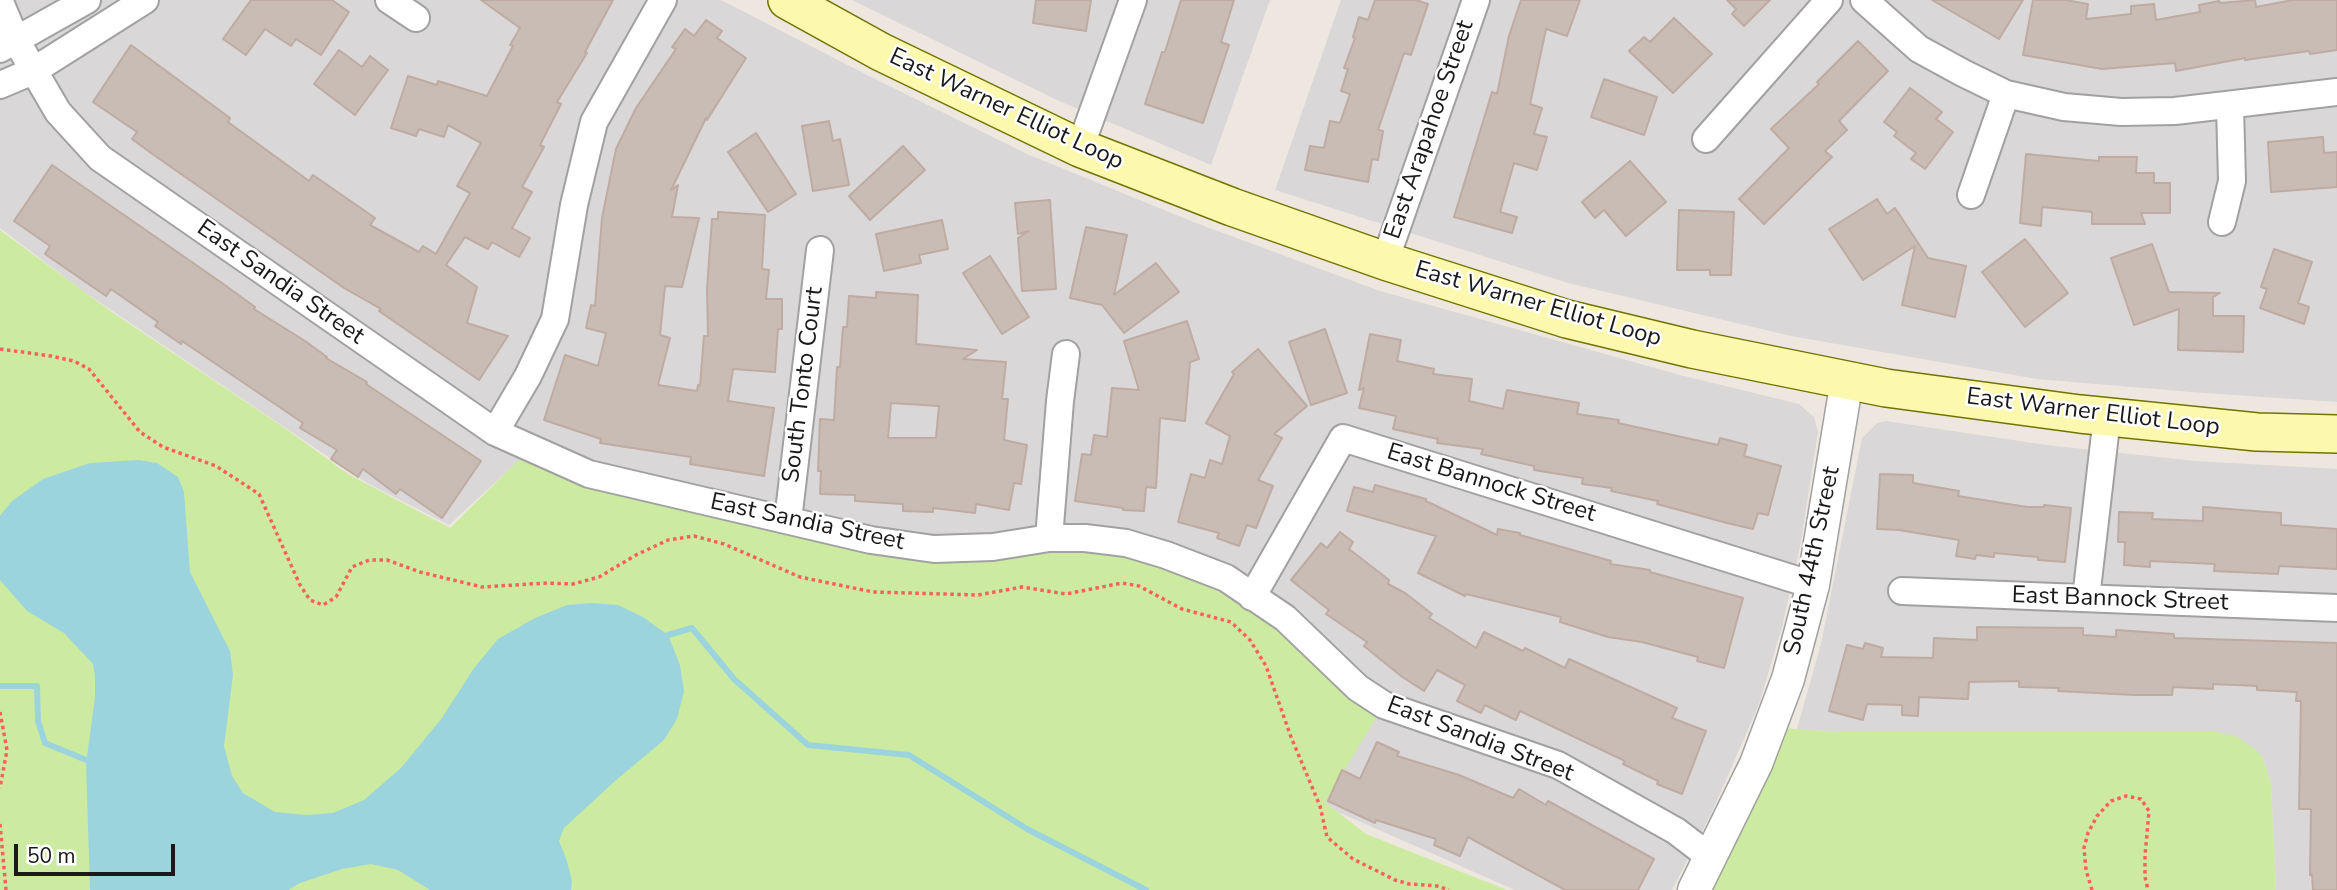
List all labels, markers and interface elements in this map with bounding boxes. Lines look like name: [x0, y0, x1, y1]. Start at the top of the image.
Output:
street label: East Arapahoe Street: [1379, 17, 1481, 243]
street label: East Warner Elliot Loop: [884, 43, 1128, 177]
street label: East Sandia Street: [191, 215, 369, 351]
street label: East Warner Elliot Loop: [1411, 256, 1665, 354]
street label: South Tonto Court: [778, 286, 830, 484]
street label: East Warner Elliot Loop: [1965, 383, 2221, 443]
street label: East Bannock Street: [1383, 439, 1599, 529]
street label: South 44th Street: [1779, 464, 1847, 658]
street label: East Sandia Street: [707, 488, 907, 558]
street label: East Bannock Street: [2011, 582, 2229, 618]
street label: East Sandia Street: [1383, 691, 1577, 789]
scale bar: [18, 830, 178, 874]
text: 50 m: [27, 842, 76, 870]

